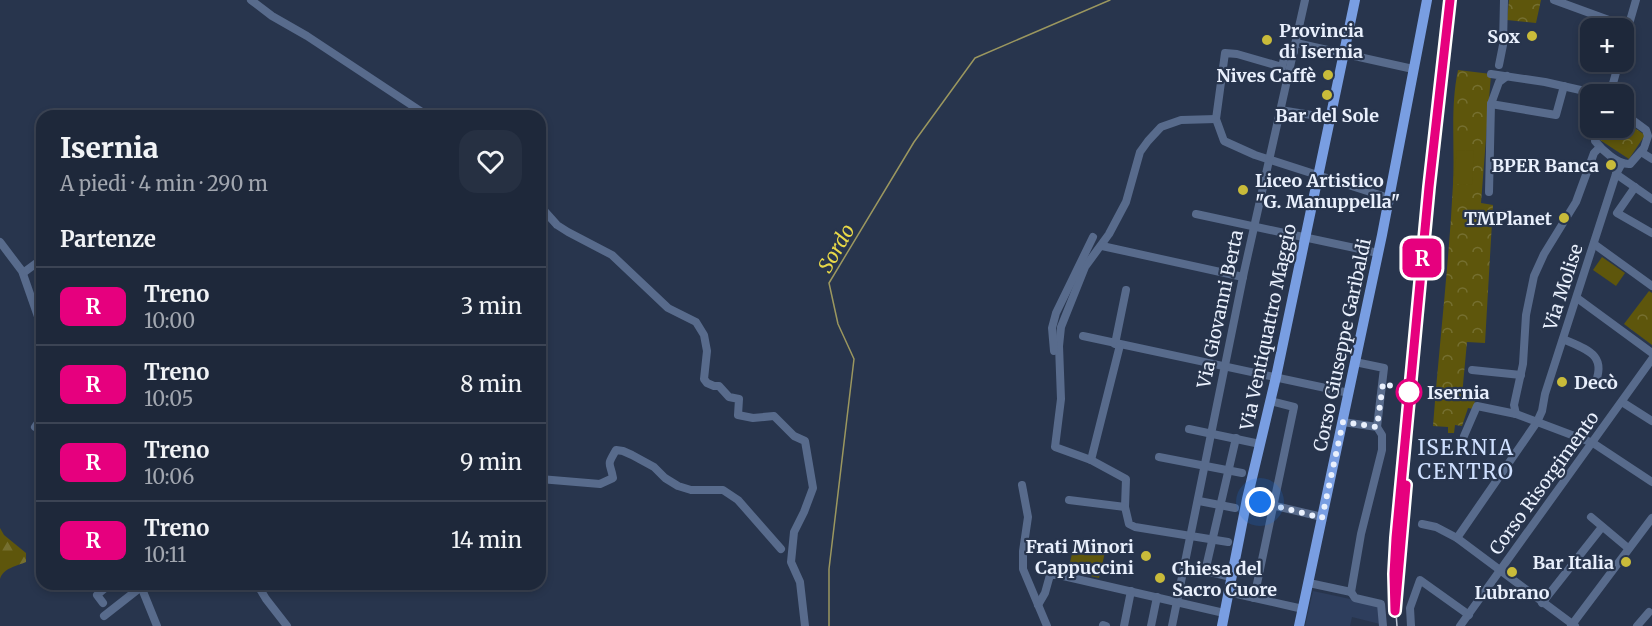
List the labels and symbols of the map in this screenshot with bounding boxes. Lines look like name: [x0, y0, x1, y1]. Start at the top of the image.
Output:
place label: Provincia di Isernia: [1279, 19, 1364, 63]
place label: Sox: [1487, 25, 1520, 48]
marker: Sox: [1525, 29, 1539, 43]
marker: Provincia di Isernia: [1260, 33, 1274, 47]
place label: Nives Caffè: [1216, 64, 1316, 87]
marker: Nives Caffè: [1321, 68, 1335, 82]
marker: Bar del Sole: [1320, 88, 1334, 102]
place label: Bar del Sole: [1275, 104, 1379, 127]
place label: BPER Banca: [1492, 154, 1599, 177]
marker: BPER Banca: [1604, 158, 1618, 172]
place label: Liceo Artistico "G. Manuppella": [1255, 169, 1400, 213]
marker: Liceo Artistico "G. Manuppella": [1236, 183, 1250, 197]
place label: TMPlanet: [1464, 207, 1553, 230]
marker: TMPlanet: [1557, 211, 1571, 225]
water label: Sordo: [812, 219, 860, 277]
street label: Via Ventiquattro Maggio: [1235, 222, 1301, 433]
street label: Via Giovanni Berta: [1192, 227, 1248, 391]
street label: Corso Giuseppe Garibaldi: [1308, 236, 1376, 454]
line badge: R: [1402, 238, 1442, 278]
street label: Via Molise: [1538, 241, 1588, 334]
place label: Decò: [1574, 371, 1618, 394]
marker: Decò: [1555, 375, 1569, 389]
marker: Isernia: [1396, 379, 1422, 405]
place label: Isernia: [1427, 381, 1490, 404]
street label: Corso Risorgimento: [1484, 407, 1604, 559]
district label: ISERNIA CENTRO: [1417, 434, 1515, 485]
your location: [1245, 487, 1275, 517]
place label: Frati Minori Cappuccini: [1026, 535, 1134, 579]
marker: Frati Minori Cappuccini: [1139, 549, 1153, 563]
place label: Bar Italia: [1532, 551, 1614, 574]
marker: Bar Italia: [1619, 555, 1633, 569]
place label: Chiesa del Sacro Cuore: [1172, 557, 1277, 601]
marker: Lubrano: [1505, 565, 1519, 579]
marker: Chiesa del Sacro Cuore: [1153, 571, 1167, 585]
place label: Lubrano: [1475, 581, 1550, 604]

